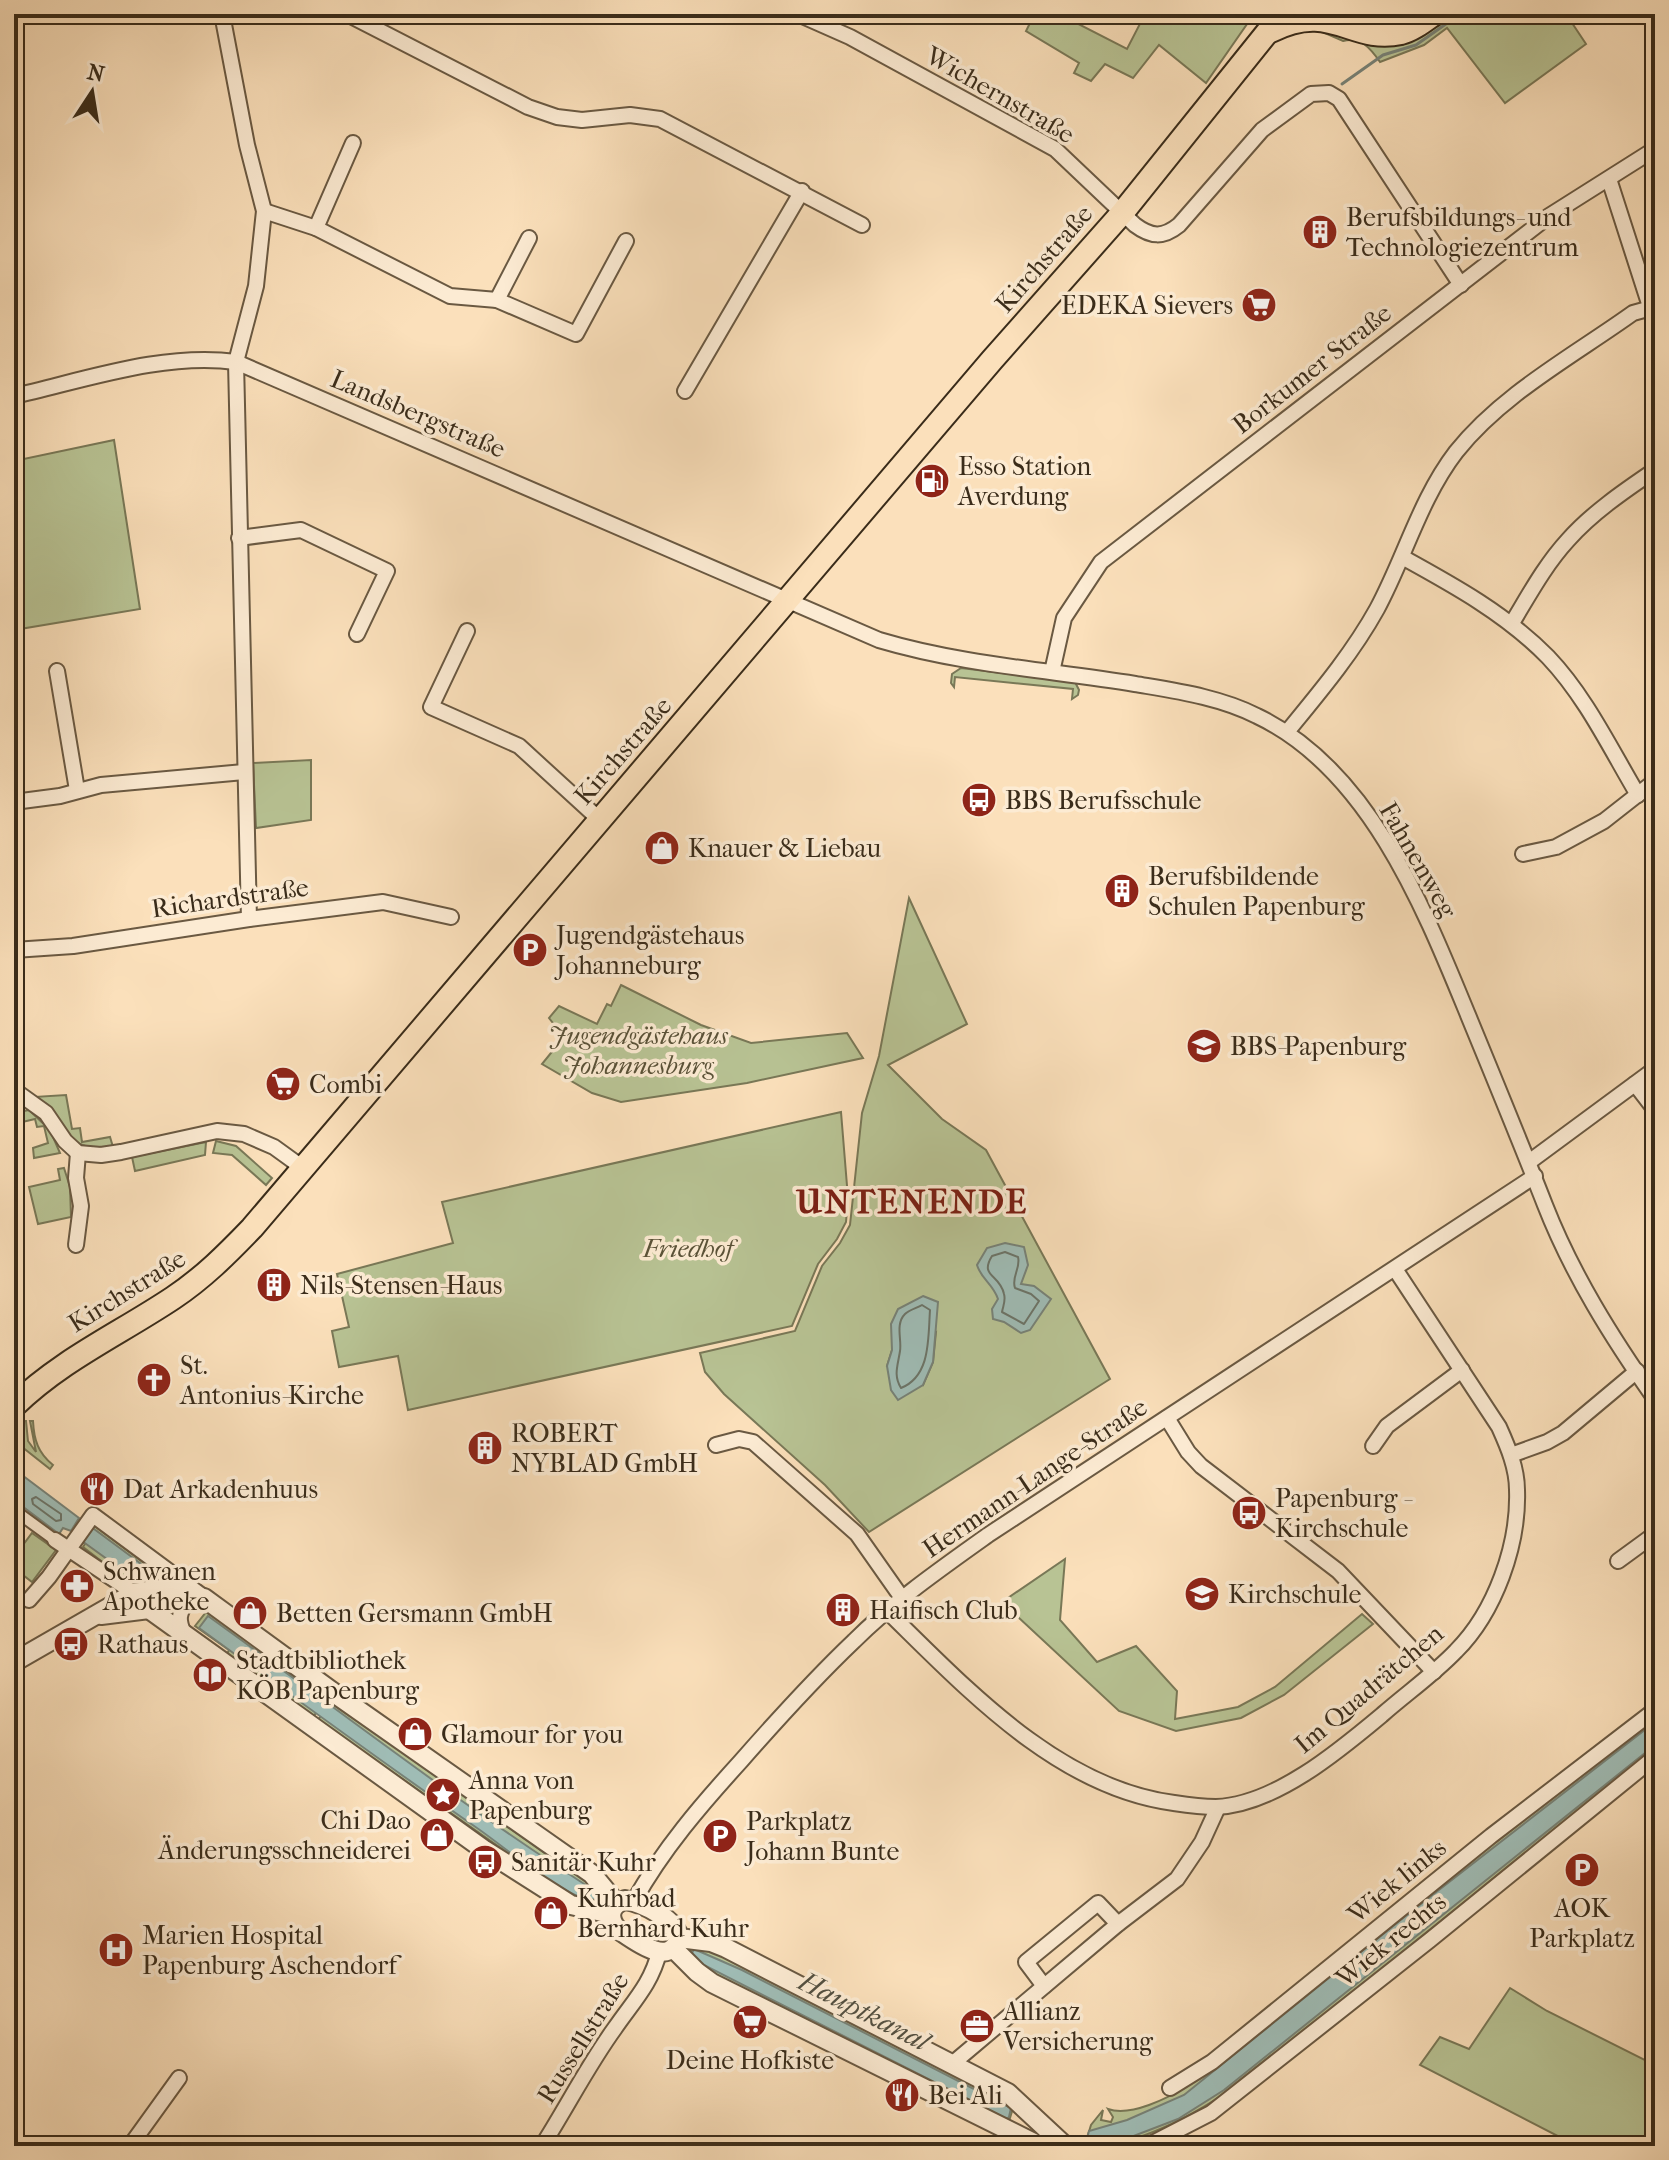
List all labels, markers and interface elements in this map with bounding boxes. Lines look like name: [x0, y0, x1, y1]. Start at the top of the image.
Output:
street label: Wichernstraße: [919, 39, 1080, 150]
north arrow: [52, 52, 132, 132]
text: N: [85, 59, 107, 88]
street label: Kirchstraße: [989, 199, 1099, 319]
place label: Berufsbildungs- und Technologiezentrum: [1346, 202, 1579, 263]
building icon: Berufsbildungs- und Technologiezentrum: [1301, 213, 1339, 251]
supermarket icon: EDEKA Sievers: [1240, 286, 1278, 324]
place label: EDEKA Sievers: [1061, 290, 1233, 321]
street label: Borkumer Straße: [1227, 297, 1398, 441]
street label: Landsbergstraße: [326, 363, 510, 465]
place label: Esso Station Averdung: [957, 451, 1091, 512]
fuel station icon: Esso Station Averdung: [913, 462, 951, 500]
street label: Kirchstraße: [568, 691, 678, 811]
bus stop icon: BBS Berufsschule: [960, 781, 998, 819]
place label: BBS Berufsschule: [1005, 785, 1201, 816]
street label: Fahnenweg: [1372, 797, 1464, 924]
shop icon: Knauer & Liebau: [643, 829, 681, 867]
place label: Knauer & Liebau: [688, 833, 881, 864]
place label: Berufsbildende Schulen Papenburg: [1148, 861, 1366, 922]
street label: Richardstraße: [149, 872, 311, 924]
building icon: Berufsbildende Schulen Papenburg: [1103, 872, 1141, 910]
place label: Jugendgästehaus Johanneburg: [554, 920, 744, 981]
parking icon: Jugendgästehaus Johanneburg: [511, 931, 549, 969]
park label: Jugendgästehaus Johannesburg: [548, 1020, 729, 1081]
school or university icon: BBS-Papenburg: [1185, 1027, 1223, 1065]
place label: BBS-Papenburg: [1230, 1031, 1407, 1062]
supermarket icon: Combi: [264, 1065, 302, 1103]
place label: Combi: [309, 1069, 383, 1100]
district label: UNTENENDE: [796, 1182, 1028, 1222]
park label: Friedhof: [642, 1233, 738, 1264]
street label: Kirchstraße: [63, 1243, 192, 1339]
building icon: Nils-Stensen-Haus: [255, 1266, 293, 1304]
place label: Nils-Stensen-Haus: [300, 1270, 502, 1301]
place label: St. Antonius-Kirche: [179, 1350, 364, 1411]
church icon: St. Antonius-Kirche: [135, 1361, 173, 1399]
street label: Hermann-Lange-Straße: [917, 1391, 1153, 1565]
place label: ROBERT NYBLAD GmbH: [511, 1418, 698, 1479]
building icon: ROBERT NYBLAD GmbH: [466, 1429, 504, 1467]
restaurant icon: Dat Arkadenhuus: [78, 1470, 116, 1508]
place label: Dat Arkadenhuus: [123, 1474, 318, 1505]
place label: Papenburg - Kirchschule: [1275, 1483, 1413, 1544]
bus stop icon: Papenburg - Kirchschule: [1230, 1494, 1268, 1532]
place label: Schwanen Apotheke: [102, 1556, 216, 1617]
pharmacy icon: Schwanen Apotheke: [58, 1567, 96, 1605]
school or university icon: Kirchschule: [1183, 1575, 1221, 1613]
place label: Kirchschule: [1228, 1579, 1361, 1610]
building icon: Haifisch Club: [824, 1591, 862, 1629]
shop icon: Betten Gersmann GmbH: [231, 1594, 269, 1632]
place label: Haifisch Club: [869, 1595, 1018, 1626]
place label: Betten Gersmann GmbH: [276, 1598, 553, 1629]
street label: Im Quadrätchen: [1288, 1618, 1450, 1760]
bus stop icon: Rathaus: [52, 1625, 90, 1663]
place label: Rathaus: [97, 1629, 188, 1660]
place label: Stadtbibliothek KÖB Papenburg: [236, 1645, 420, 1706]
library icon: Stadtbibliothek KÖB Papenburg: [191, 1656, 229, 1694]
shop icon: Glamour for you: [396, 1715, 434, 1753]
place label: Glamour for you: [441, 1719, 623, 1750]
place label: Anna von Papenburg: [468, 1765, 592, 1826]
place icon: Anna von Papenburg: [424, 1776, 462, 1814]
place label: Chi Dao Änderungsschneiderei: [157, 1805, 411, 1866]
place label: Parkplatz Johann Bunte: [744, 1806, 899, 1867]
shop icon: Chi Dao Änderungsschneiderei: [418, 1816, 456, 1854]
parking icon: Parkplatz Johann Bunte: [701, 1817, 739, 1855]
street label: Wiek links: [1341, 1832, 1452, 1931]
bus stop icon: Sanitär Kuhr: [466, 1843, 504, 1881]
place label: Sanitär Kuhr: [511, 1847, 656, 1878]
parking icon: AOK Parkplatz: [1563, 1851, 1601, 1889]
place label: Kuhrbad Bernhard Kuhr: [577, 1883, 749, 1944]
street label: Wiek rechts: [1329, 1886, 1452, 1995]
place label: AOK Parkplatz: [1529, 1893, 1635, 1954]
shop icon: Kuhrbad Bernhard Kuhr: [532, 1894, 570, 1932]
place label: Marien Hospital Papenburg Aschendorf: [142, 1920, 402, 1981]
hospital icon: Marien Hospital Papenburg Aschendorf: [97, 1931, 135, 1969]
water label: Hauptkanal: [793, 1964, 937, 2059]
street label: Russellstraße: [530, 1967, 636, 2109]
place label: Allianz Versicherung: [1002, 1996, 1154, 2057]
supermarket icon: Deine Hofkiste: [731, 2003, 769, 2041]
office icon: Allianz Versicherung: [958, 2007, 996, 2045]
place label: Deine Hofkiste: [666, 2045, 834, 2076]
restaurant icon: Bei Ali: [883, 2076, 921, 2114]
place label: Bei Ali: [928, 2080, 1003, 2111]

